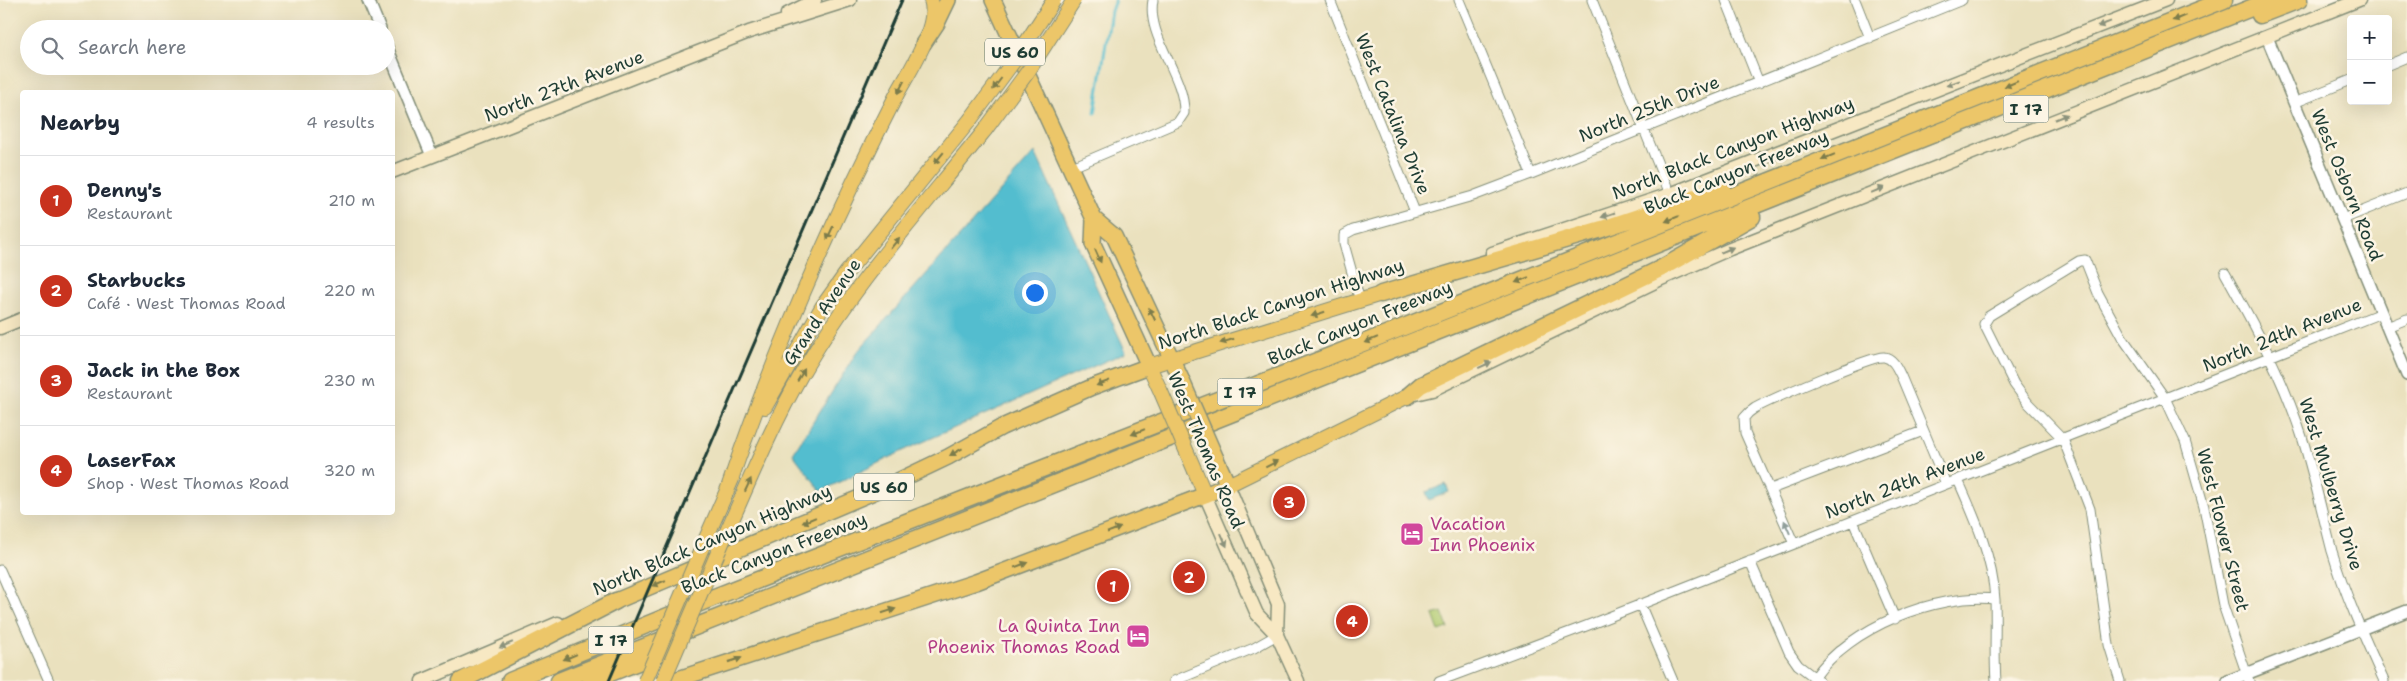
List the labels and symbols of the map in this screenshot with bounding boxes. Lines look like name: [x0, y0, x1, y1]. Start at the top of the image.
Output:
one-way arrow: [2171, 14, 2186, 22]
one-way arrow: [2096, 20, 2111, 28]
street label: West Catalina Drive: [1350, 30, 1436, 198]
road number: US 60: [985, 38, 1045, 66]
street label: North 27th Avenue: [481, 44, 647, 128]
street label: North 25th Drive: [1575, 70, 1723, 148]
one-way arrow: [992, 77, 1002, 91]
one-way arrow: [897, 80, 905, 94]
one-way arrow: [1946, 80, 1960, 88]
one-way arrow: [2004, 81, 2019, 89]
street label: North Black Canyon Highway: [1609, 91, 1857, 205]
road number: I 17: [2004, 96, 2048, 122]
street label: West Osborn Road: [2306, 105, 2388, 265]
one-way arrow: [2054, 112, 2069, 120]
street label: Black Canyon Freeway: [1640, 124, 1832, 220]
one-way arrow: [934, 151, 945, 164]
one-way arrow: [1820, 153, 1835, 161]
one-way arrow: [1871, 186, 1886, 194]
one-way arrow: [1600, 212, 1615, 219]
one-way arrow: [1665, 216, 1680, 223]
one-way arrow: [826, 226, 834, 240]
one-way arrow: [889, 236, 900, 249]
one-way arrow: [1720, 246, 1734, 254]
one-way arrow: [1095, 249, 1103, 263]
street label: North Black Canyon Highway: [1155, 253, 1407, 355]
street label: Grand Avenue: [777, 254, 867, 370]
street label: Black Canyon Freeway: [1264, 275, 1456, 371]
one-way arrow: [1514, 276, 1529, 284]
your location: [1022, 280, 1048, 306]
street label: North 24th Avenue: [2199, 292, 2365, 378]
one-way arrow: [1147, 307, 1155, 321]
one-way arrow: [1310, 310, 1325, 318]
one-way arrow: [1363, 336, 1378, 344]
one-way arrow: [1219, 338, 1234, 346]
one-way arrow: [1478, 360, 1492, 368]
one-way arrow: [797, 368, 805, 383]
street label: West Thomas Road: [1162, 368, 1250, 532]
road number: I 17: [1218, 378, 1262, 406]
one-way arrow: [1095, 379, 1110, 387]
street label: West Mulberry Drive: [2293, 395, 2369, 573]
one-way arrow: [1130, 428, 1145, 436]
street label: North 24th Avenue: [1822, 441, 1988, 525]
street label: West Flower Street: [2191, 446, 2255, 614]
one-way arrow: [949, 448, 964, 456]
one-way arrow: [1265, 460, 1279, 468]
road number: US 60: [854, 474, 914, 501]
one-way arrow: [744, 478, 752, 492]
street label: North Black Canyon Highway: [589, 479, 835, 601]
pin: 3: [1273, 483, 1305, 521]
street label: Black Canyon Freeway: [678, 506, 870, 600]
place label: Vacation Inn Phoenix: [1430, 512, 1535, 557]
one-way arrow: [802, 516, 816, 524]
one-way arrow: [1782, 520, 1790, 534]
hotel icon: Vacation Inn Phoenix: [1399, 521, 1425, 547]
one-way arrow: [1106, 526, 1121, 533]
one-way arrow: [1221, 533, 1229, 547]
pin: 2: [1173, 558, 1205, 596]
one-way arrow: [1014, 561, 1029, 568]
pin: 1: [1097, 567, 1129, 605]
one-way arrow: [652, 579, 666, 587]
pin: 4: [1336, 602, 1368, 640]
one-way arrow: [882, 606, 897, 614]
place label: La Quinta Inn Phoenix Thomas Road: [927, 614, 1120, 659]
hotel icon: La Quinta Inn Phoenix Thomas Road: [1125, 623, 1151, 649]
road number: I 17: [588, 626, 634, 654]
one-way arrow: [499, 642, 513, 650]
one-way arrow: [563, 653, 577, 661]
one-way arrow: [727, 656, 742, 663]

